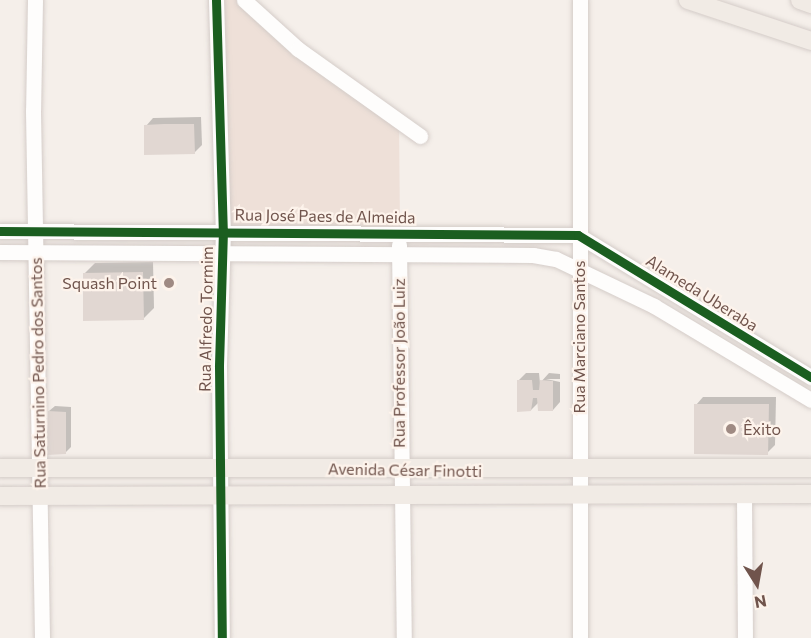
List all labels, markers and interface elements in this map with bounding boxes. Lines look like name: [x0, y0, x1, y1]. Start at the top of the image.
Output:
street label: Rua José Paes de Almeida: [234, 205, 416, 227]
street label: Rua Alfredo Tormim: [195, 246, 217, 392]
street label: Alameda Uberaba: [642, 251, 762, 335]
street label: Rua Saturnino Pedro dos Santos: [26, 257, 50, 489]
street label: Rua Marciano Santos: [569, 261, 589, 413]
place label: Squash Point: [62, 273, 157, 293]
marker: Squash Point: [162, 276, 176, 290]
street label: Rua Professor João Luiz: [389, 278, 409, 448]
place label: Êxito: [743, 419, 781, 439]
marker: Êxito: [724, 422, 738, 436]
street label: Avenida César Finotti: [328, 459, 482, 481]
north arrow: [727, 554, 787, 614]
text: N: [753, 592, 768, 613]

